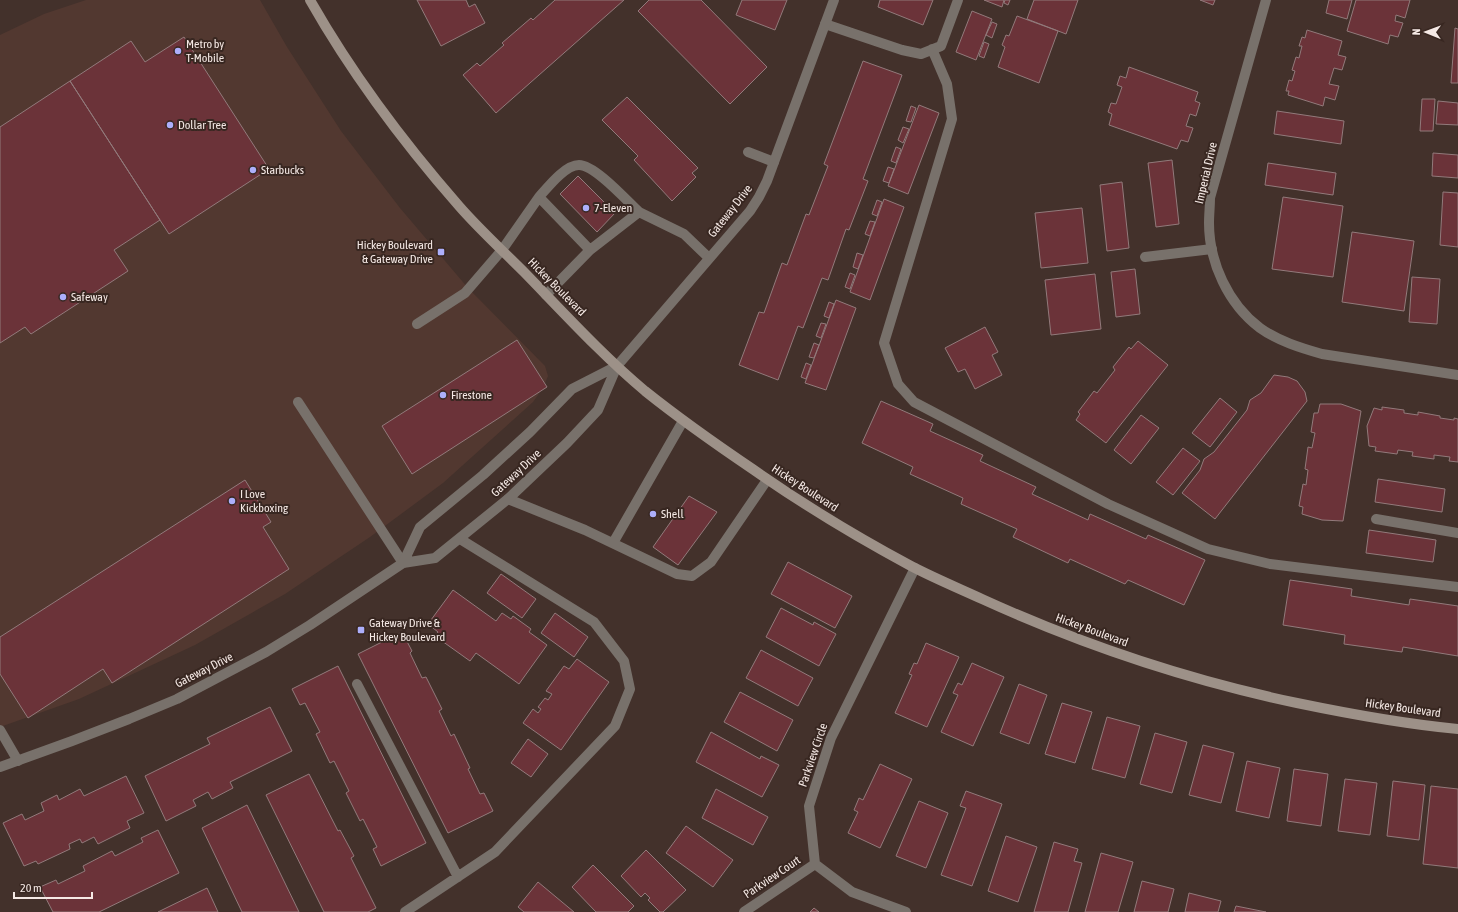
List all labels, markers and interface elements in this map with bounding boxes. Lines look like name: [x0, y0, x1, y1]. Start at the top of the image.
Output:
north arrow: [1406, 12, 1446, 52]
text: N: [1410, 28, 1422, 35]
place label: Metro by T-Mobile: [186, 37, 224, 65]
marker: Metro by T-Mobile: [173, 46, 183, 56]
place label: Dollar Tree: [178, 118, 226, 132]
marker: Dollar Tree: [165, 120, 175, 130]
street label: Imperial Drive: [1192, 141, 1220, 205]
place label: Starbucks: [261, 163, 304, 177]
marker: Starbucks: [248, 165, 258, 175]
street label: Gateway Drive: [705, 182, 755, 240]
place label: 7-Eleven: [594, 201, 632, 215]
marker: 7-Eleven: [581, 203, 591, 213]
place label: Hickey Boulevard & Gateway Drive: [357, 238, 433, 266]
marker: Hickey Boulevard & Gateway Drive: [436, 247, 446, 257]
street label: Hickey Boulevard: [525, 255, 589, 319]
place label: Safeway: [71, 290, 108, 304]
marker: Safeway: [58, 292, 68, 302]
place label: Firestone: [451, 388, 492, 402]
marker: Firestone: [438, 390, 448, 400]
street label: Gateway Drive: [488, 446, 544, 500]
street label: Hickey Boulevard: [769, 461, 841, 515]
place label: I Love Kickboxing: [240, 487, 289, 515]
marker: I Love Kickboxing: [227, 496, 237, 506]
place label: Shell: [661, 507, 684, 521]
marker: Shell: [648, 509, 658, 519]
street label: Hickey Boulevard: [1054, 610, 1130, 650]
place label: Gateway Drive & Hickey Boulevard: [369, 616, 445, 644]
marker: Gateway Drive & Hickey Boulevard: [356, 625, 366, 635]
street label: Gateway Drive: [173, 649, 235, 691]
street label: Hickey Boulevard: [1364, 696, 1442, 720]
street label: Parkview Circle: [796, 721, 830, 789]
street label: Parkview Court: [741, 853, 804, 901]
scale bar: [14, 874, 92, 900]
text: 20 m: [20, 881, 42, 895]

